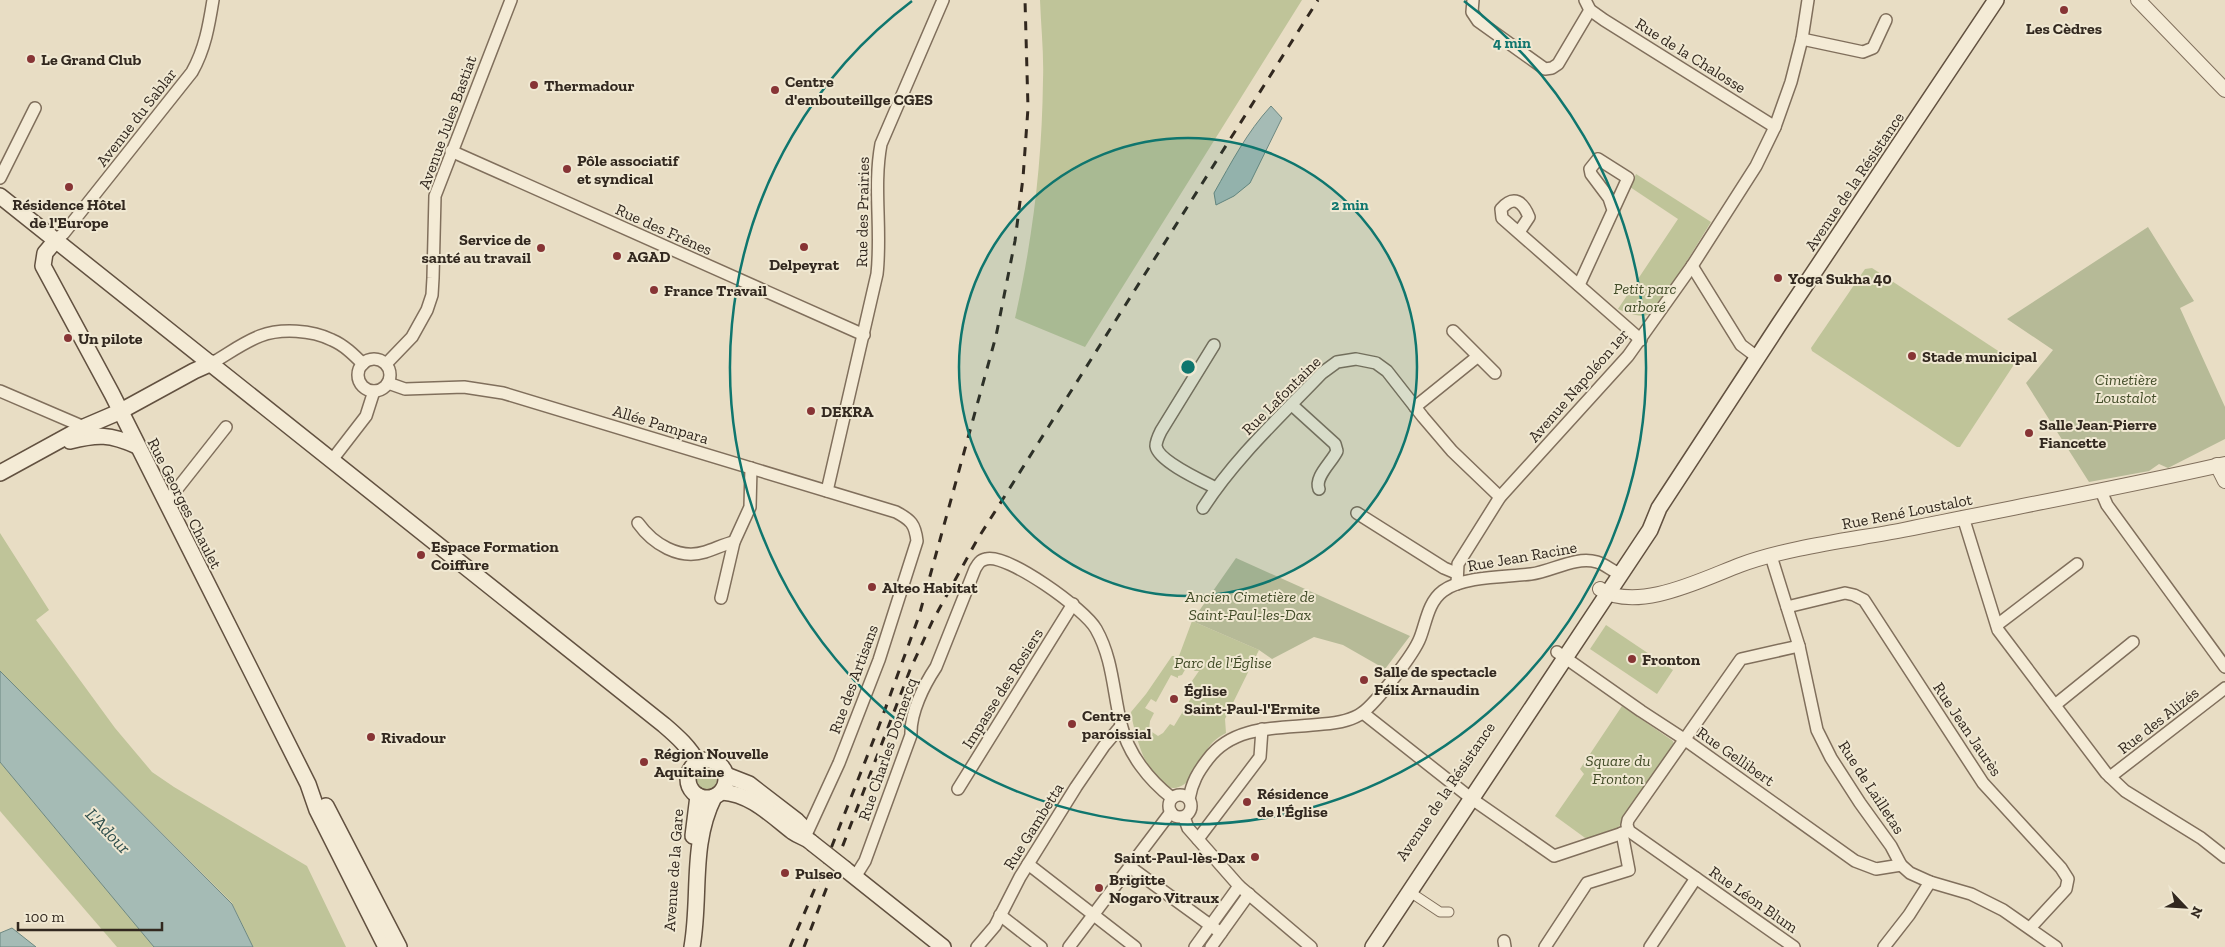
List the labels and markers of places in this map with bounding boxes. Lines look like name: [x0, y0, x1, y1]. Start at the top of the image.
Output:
marker: Les Cèdres: [2058, 4, 2070, 16]
place label: Les Cèdres: [2026, 19, 2102, 38]
place label: Le Grand Club: [41, 50, 142, 69]
marker: Le Grand Club: [25, 53, 37, 65]
place label: Centre d'embouteillge CGES: [785, 72, 933, 109]
place label: Thermadour: [544, 76, 635, 95]
marker: Thermadour: [528, 79, 540, 91]
marker: Centre d'embouteillge CGES: [769, 84, 781, 96]
place label: Pôle associatif et syndical: [577, 151, 680, 188]
marker: Pôle associatif et syndical: [561, 163, 573, 175]
marker: Résidence Hôtel de l'Europe: [63, 181, 75, 193]
place label: Résidence Hôtel de l'Europe: [12, 195, 126, 232]
place label: Service de santé au travail: [422, 230, 531, 267]
marker: Delpeyrat: [798, 241, 810, 253]
marker: Service de santé au travail: [535, 242, 547, 254]
place label: AGAD: [627, 247, 670, 266]
marker: AGAD: [611, 250, 623, 262]
place label: Delpeyrat: [769, 255, 840, 274]
place label: Yoga Sukha 40: [1788, 269, 1892, 288]
marker: Yoga Sukha 40: [1772, 272, 1784, 284]
place label: France Travail: [664, 281, 767, 300]
marker: France Travail: [648, 284, 660, 296]
place label: Un pilote: [78, 329, 143, 348]
marker: Un pilote: [62, 332, 74, 344]
place label: Stade municipal: [1922, 347, 2037, 366]
marker: Stade municipal: [1906, 350, 1918, 362]
centre of rings: [1179, 358, 1197, 376]
place label: DEKRA: [821, 402, 873, 421]
marker: DEKRA: [805, 405, 817, 417]
place label: Salle Jean-Pierre Fiancette: [2039, 415, 2157, 452]
marker: Salle Jean-Pierre Fiancette: [2023, 427, 2035, 439]
place label: Espace Formation Coiffure: [431, 537, 559, 574]
marker: Espace Formation Coiffure: [415, 549, 427, 561]
place label: Alteo Habitat: [882, 578, 978, 597]
marker: Alteo Habitat: [866, 581, 878, 593]
place label: Fronton: [1642, 650, 1701, 669]
marker: Fronton: [1626, 653, 1638, 665]
place label: Salle de spectacle Félix Arnaudin: [1374, 662, 1497, 699]
marker: Salle de spectacle Félix Arnaudin: [1358, 674, 1370, 686]
place label: Église Saint-Paul-l'Ermite: [1184, 681, 1320, 718]
marker: Église Saint-Paul-l'Ermite: [1168, 693, 1180, 705]
place label: Centre paroissial: [1082, 706, 1152, 743]
marker: Centre paroissial: [1066, 718, 1078, 730]
place label: Rivadour: [381, 728, 446, 747]
marker: Rivadour: [365, 731, 377, 743]
place label: Région Nouvelle Aquitaine: [654, 744, 769, 781]
marker: Région Nouvelle Aquitaine: [638, 756, 650, 768]
place label: Résidence de l'Église: [1257, 784, 1329, 821]
marker: Résidence de l'Église: [1241, 796, 1253, 808]
place label: Saint-Paul-lès-Dax: [1114, 848, 1245, 867]
marker: Saint-Paul-lès-Dax: [1249, 851, 1261, 863]
place label: Pulseo: [795, 864, 843, 883]
marker: Pulseo: [779, 867, 791, 879]
place label: Brigitte Nogaro Vitraux: [1109, 870, 1219, 907]
marker: Brigitte Nogaro Vitraux: [1093, 882, 1105, 894]

